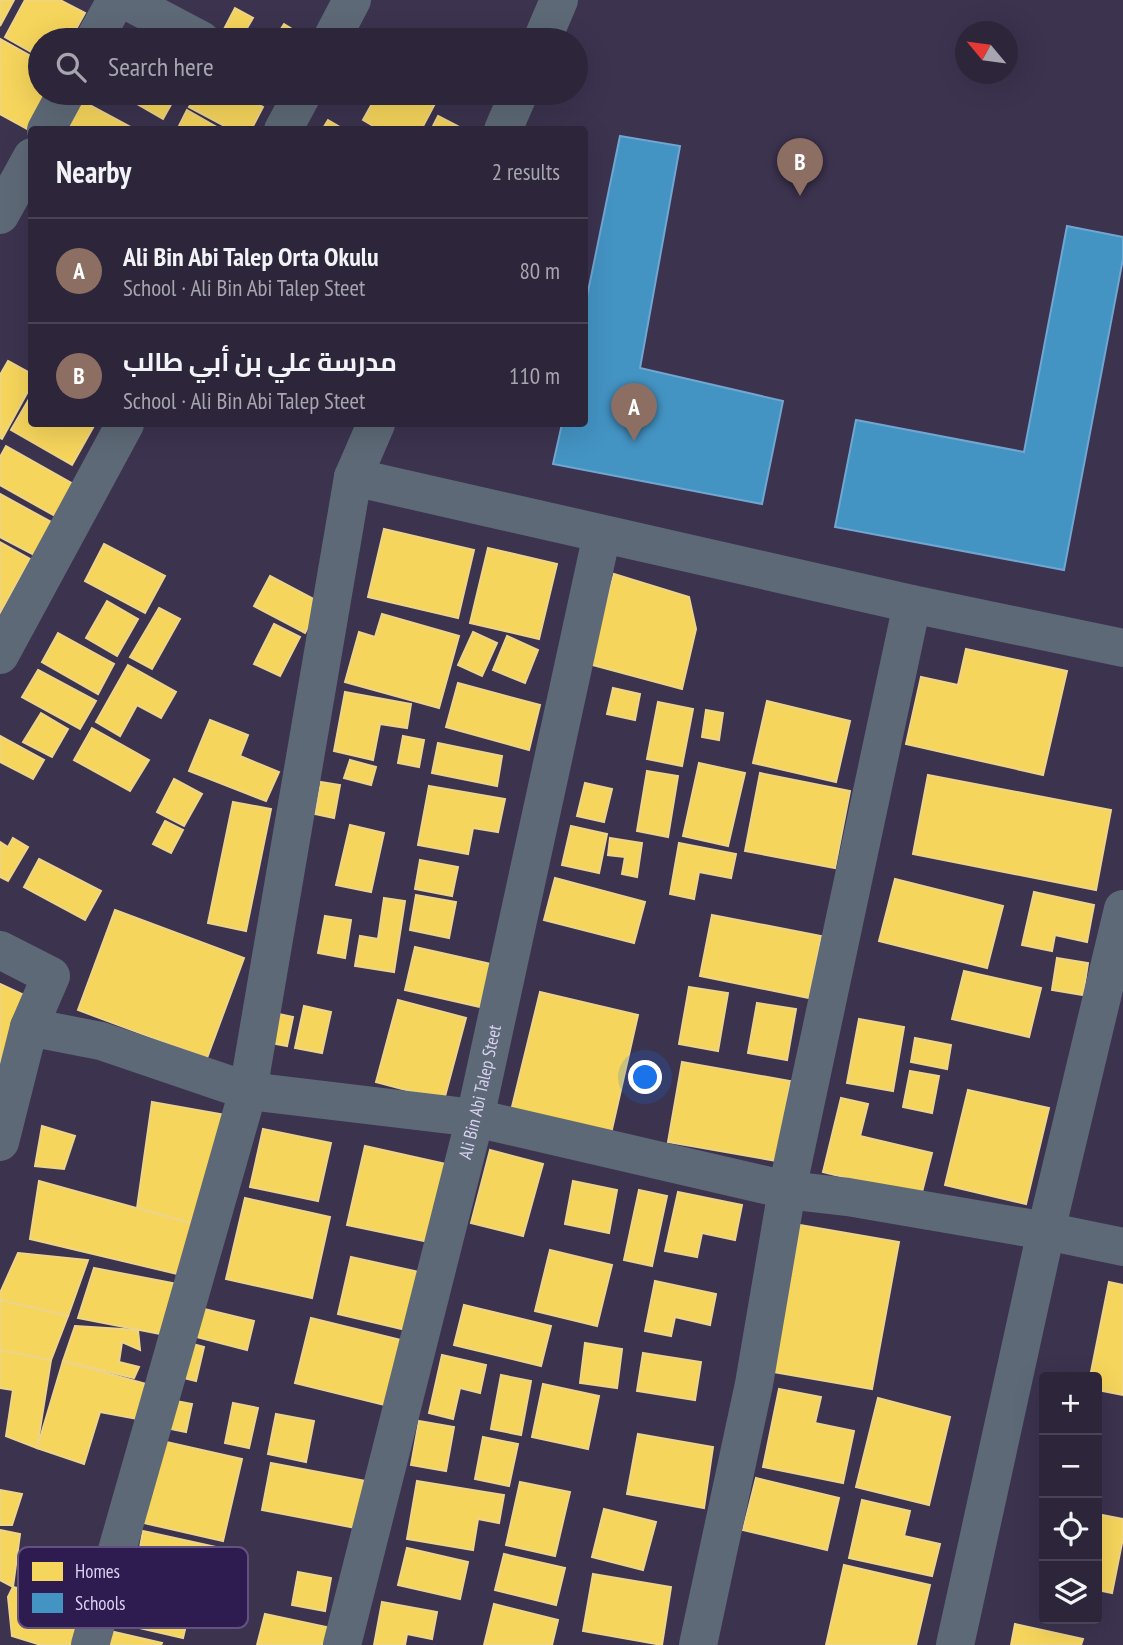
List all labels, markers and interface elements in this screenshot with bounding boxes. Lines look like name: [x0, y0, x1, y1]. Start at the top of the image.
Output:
north arrow: [955, 21, 1018, 84]
search box: [28, 28, 588, 105]
icon: search: [52, 48, 90, 86]
text: Search here: [108, 50, 214, 83]
pin: B: [777, 138, 823, 196]
text: Nearby: [56, 152, 131, 191]
text: 2 results: [492, 157, 560, 186]
text: Ali Bin Abi Talep Orta Okulu: [123, 240, 379, 273]
text: A: [73, 256, 85, 285]
text: 80 m: [519, 256, 560, 285]
text: School · Ali Bin Abi Talep Steet: [123, 273, 365, 302]
text: مدرسة علي بن أبي طالب: [123, 345, 397, 378]
text: B: [73, 361, 85, 390]
text: 110 m: [509, 361, 560, 390]
pin: A: [611, 383, 657, 441]
text: School · Ali Bin Abi Talep Steet: [123, 386, 365, 415]
street label: Ali Bin Abi Talep Steet: [453, 1023, 506, 1161]
your location: [628, 1060, 662, 1094]
map controls: [1039, 1372, 1102, 1624]
button: +: [1039, 1372, 1102, 1435]
button: −: [1039, 1435, 1102, 1498]
button: locate: [1039, 1498, 1102, 1561]
legend: [18, 1547, 248, 1628]
text: Homes: [75, 1559, 120, 1583]
button: layers: [1039, 1561, 1102, 1624]
text: Schools: [75, 1591, 126, 1615]

